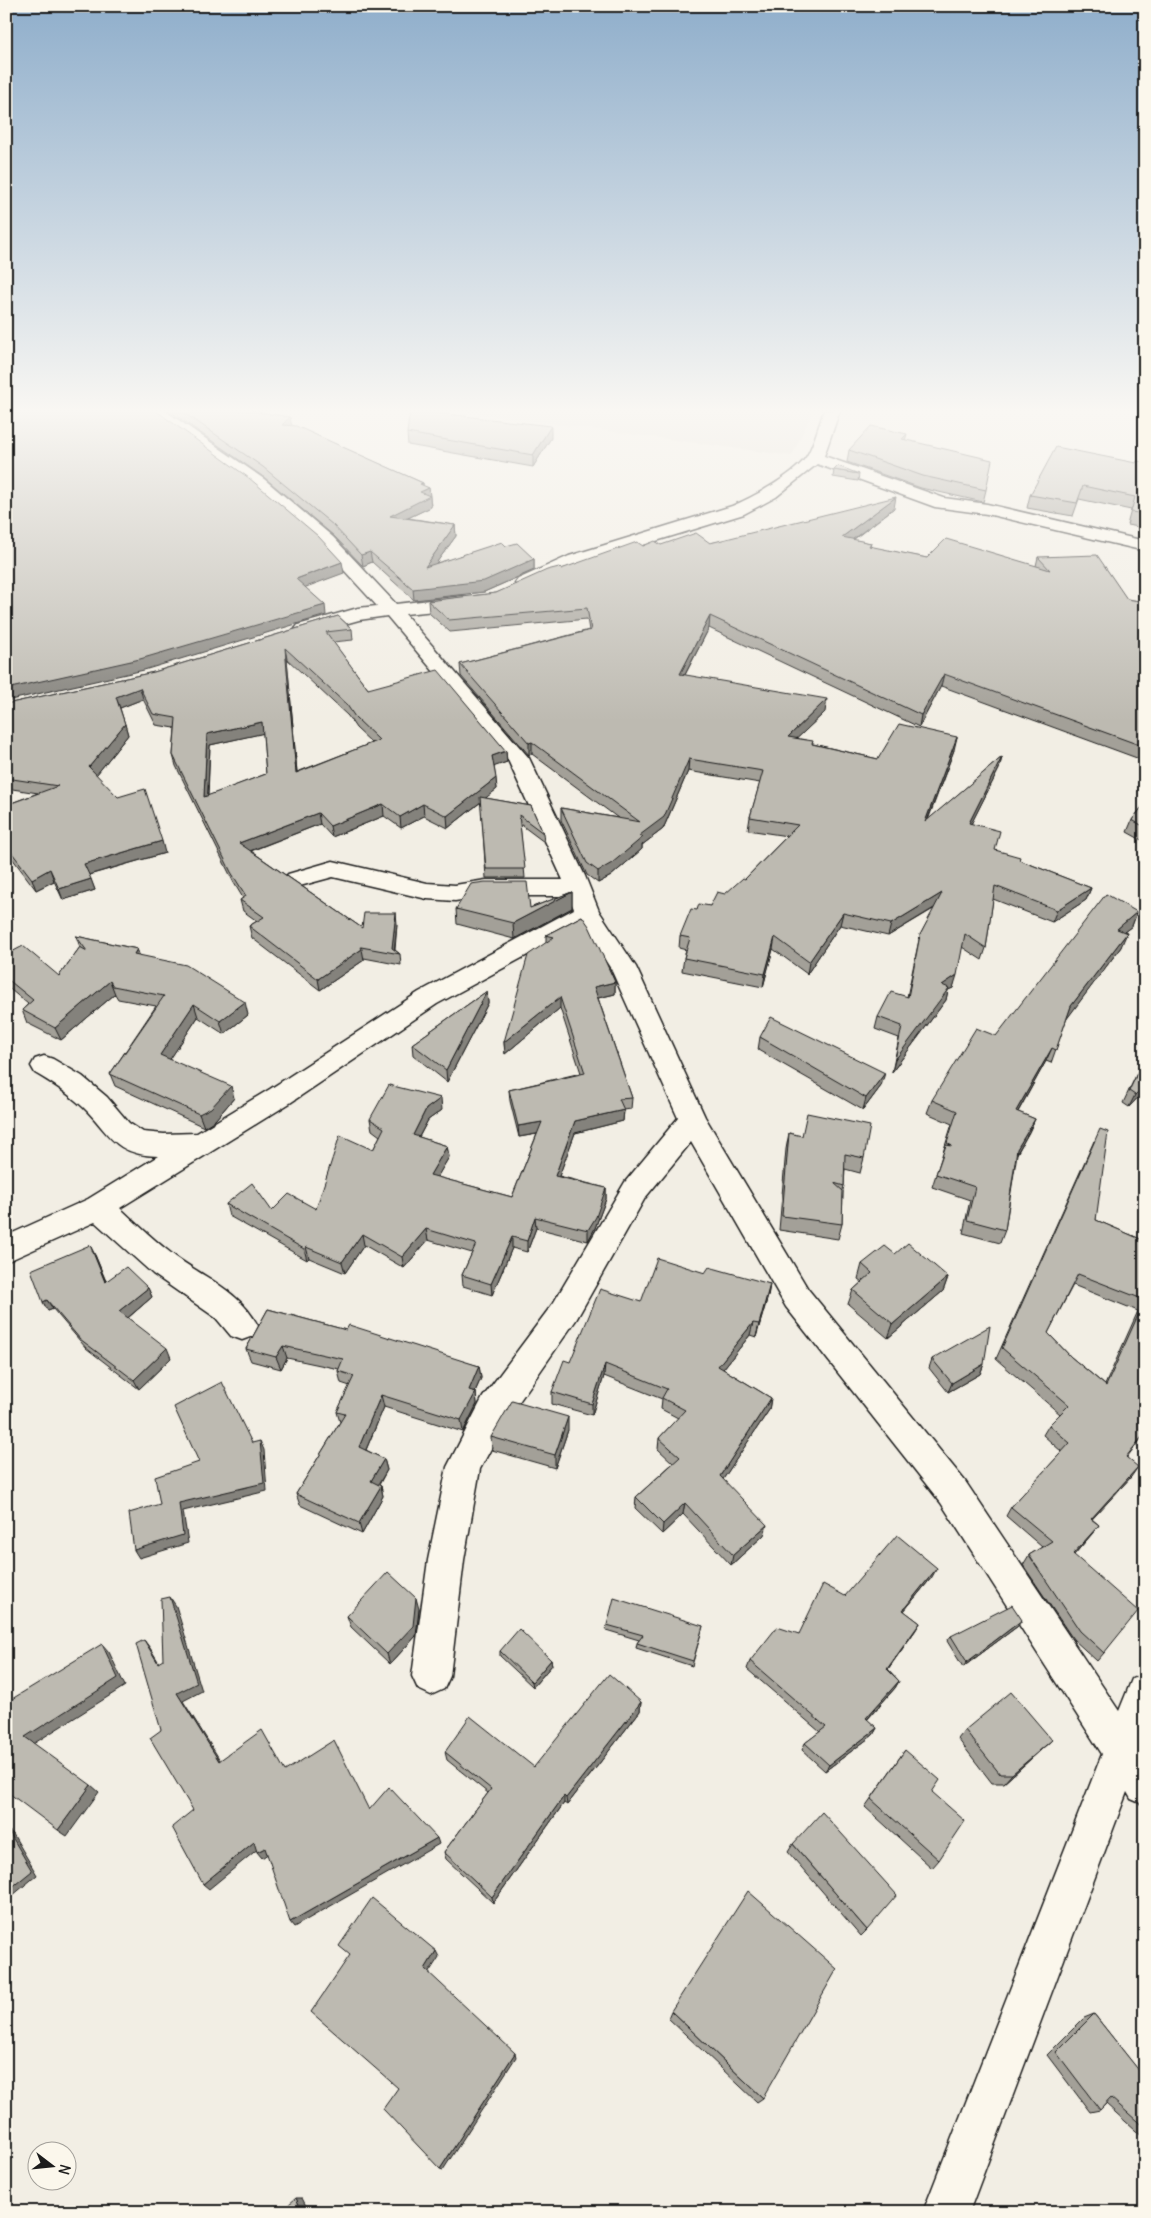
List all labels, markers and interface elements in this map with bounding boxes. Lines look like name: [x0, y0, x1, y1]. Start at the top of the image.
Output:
north arrow: [28, 2140, 78, 2190]
text: N: [55, 2162, 74, 2177]

